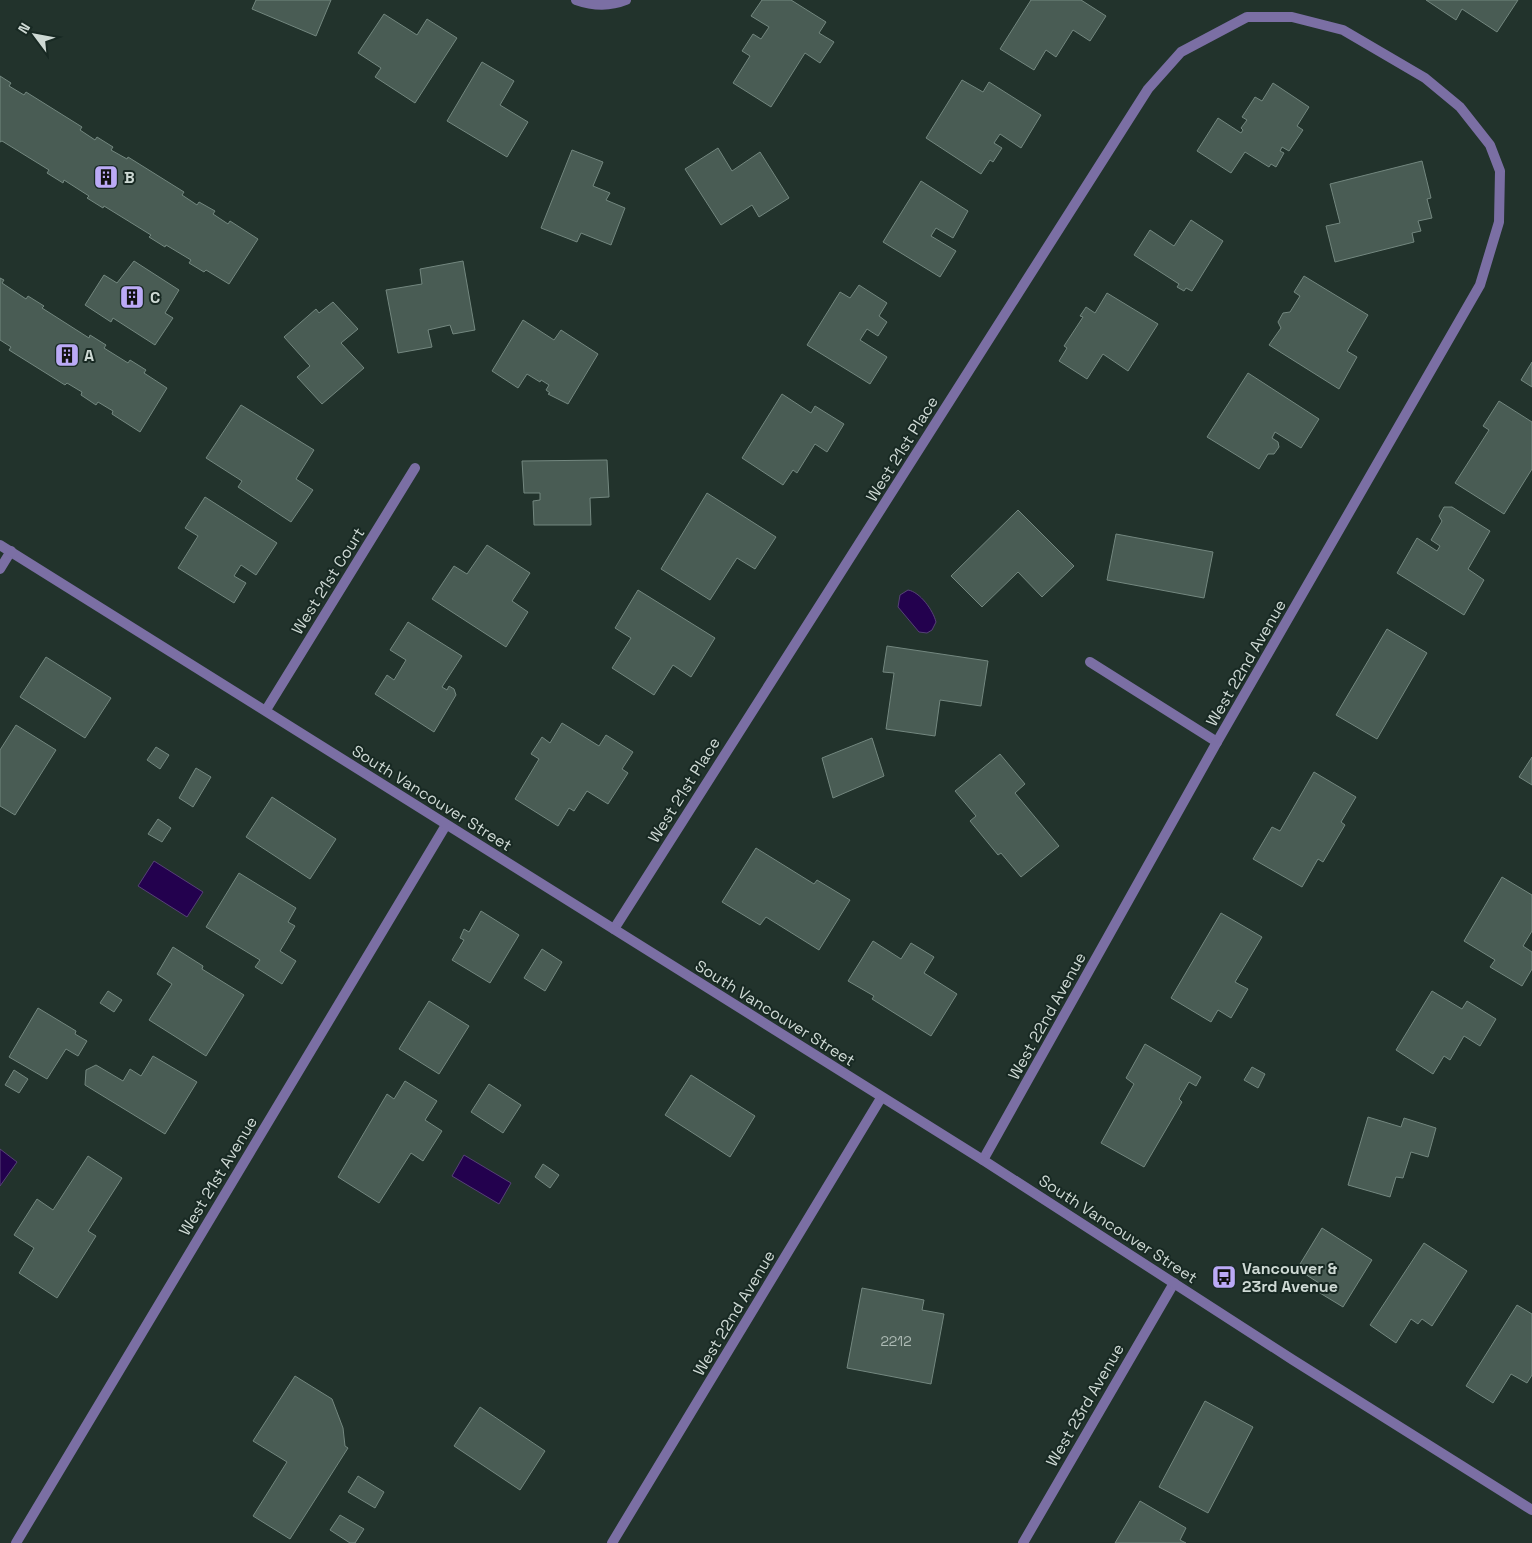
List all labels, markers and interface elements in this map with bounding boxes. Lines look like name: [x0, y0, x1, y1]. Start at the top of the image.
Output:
north arrow: [10, 10, 60, 60]
text: N: [14, 19, 34, 37]
building icon: B: [93, 164, 119, 190]
place label: B: [124, 167, 135, 188]
building icon: C: [119, 284, 145, 310]
place label: C: [150, 287, 160, 308]
building icon: A: [54, 342, 80, 368]
place label: A: [84, 345, 94, 366]
street label: West 21st Place: [861, 392, 943, 506]
street label: West 21st Court: [287, 524, 369, 638]
street label: West 22nd Avenue: [1201, 596, 1291, 730]
street label: West 21st Place: [643, 733, 725, 847]
street label: South Vancouver Street: [348, 740, 516, 856]
street label: West 22nd Avenue: [1003, 948, 1091, 1084]
street label: South Vancouver Street: [691, 955, 859, 1071]
street label: West 21st Avenue: [174, 1113, 262, 1239]
street label: South Vancouver Street: [1035, 1170, 1201, 1288]
street label: West 22nd Avenue: [688, 1246, 780, 1380]
place label: Vancouver & 23rd Avenue: [1242, 1258, 1338, 1297]
bus stop icon: Vancouver & 23rd Avenue: [1211, 1264, 1237, 1290]
house number: 2212: [880, 1332, 912, 1350]
street label: West 23rd Avenue: [1041, 1340, 1129, 1470]

